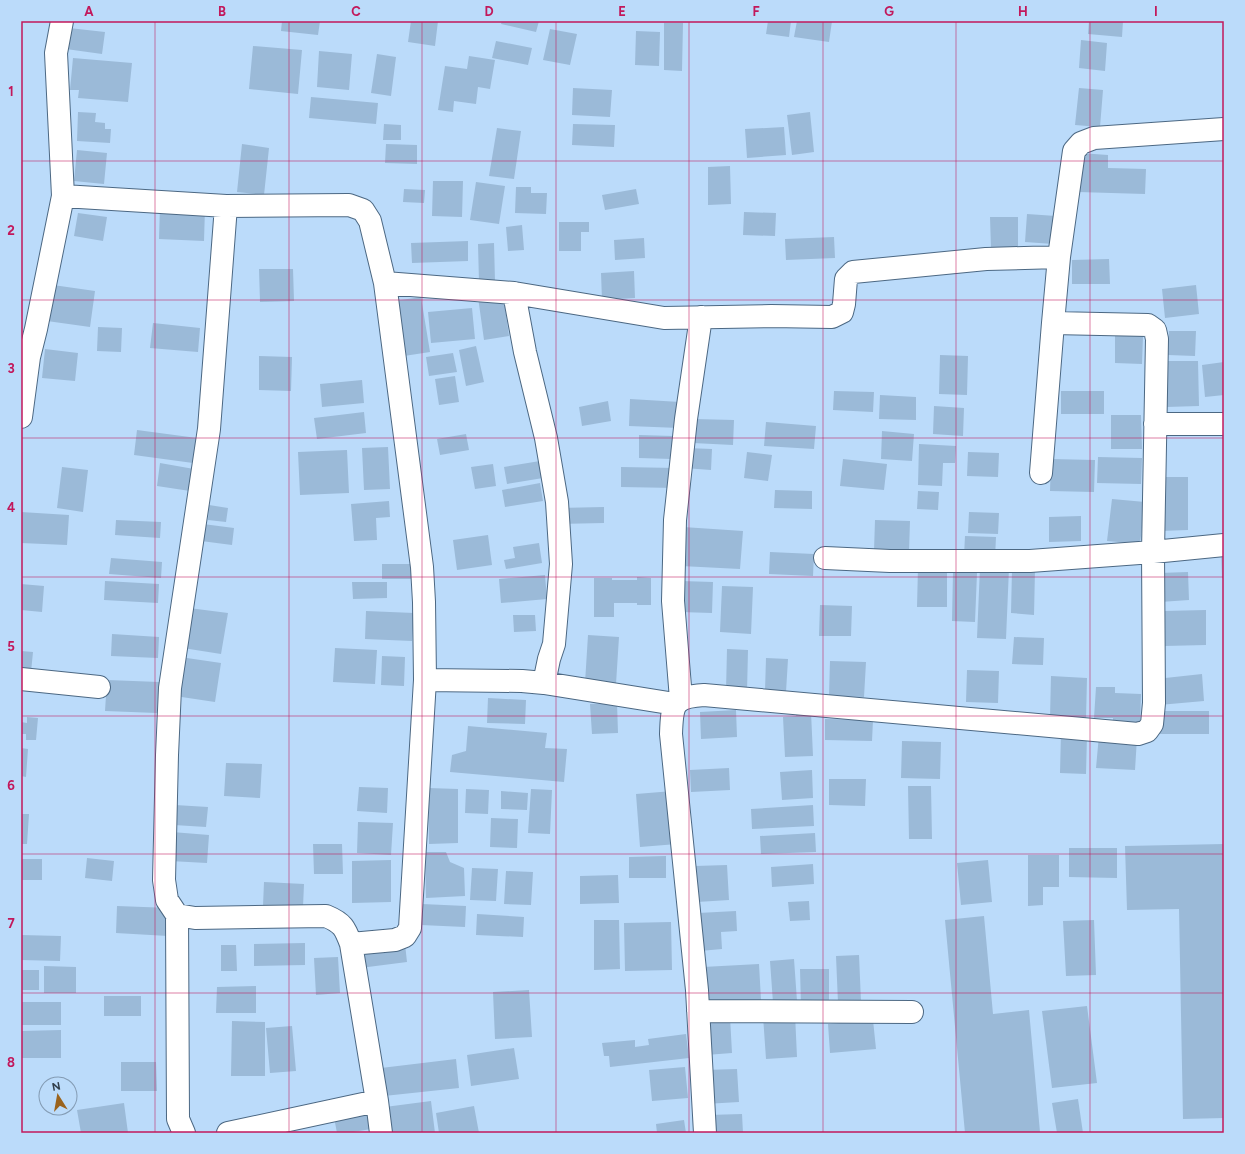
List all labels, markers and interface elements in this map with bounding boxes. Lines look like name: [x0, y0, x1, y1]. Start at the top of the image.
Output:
text: A: [84, 4, 94, 19]
text: B: [218, 4, 226, 19]
text: C: [351, 4, 361, 19]
text: D: [484, 4, 494, 19]
text: E: [618, 4, 626, 19]
text: F: [752, 4, 760, 19]
text: G: [884, 4, 894, 19]
text: H: [1018, 4, 1028, 19]
text: I: [1154, 4, 1158, 19]
text: 1: [8, 84, 14, 99]
text: 2: [7, 223, 15, 238]
text: 3: [7, 361, 15, 376]
text: 4: [7, 500, 15, 515]
text: 5: [7, 639, 15, 654]
text: 6: [7, 778, 15, 793]
text: 7: [7, 916, 15, 931]
text: 8: [7, 1055, 15, 1070]
north arrow: [38, 1076, 78, 1116]
text: N: [51, 1079, 62, 1094]

